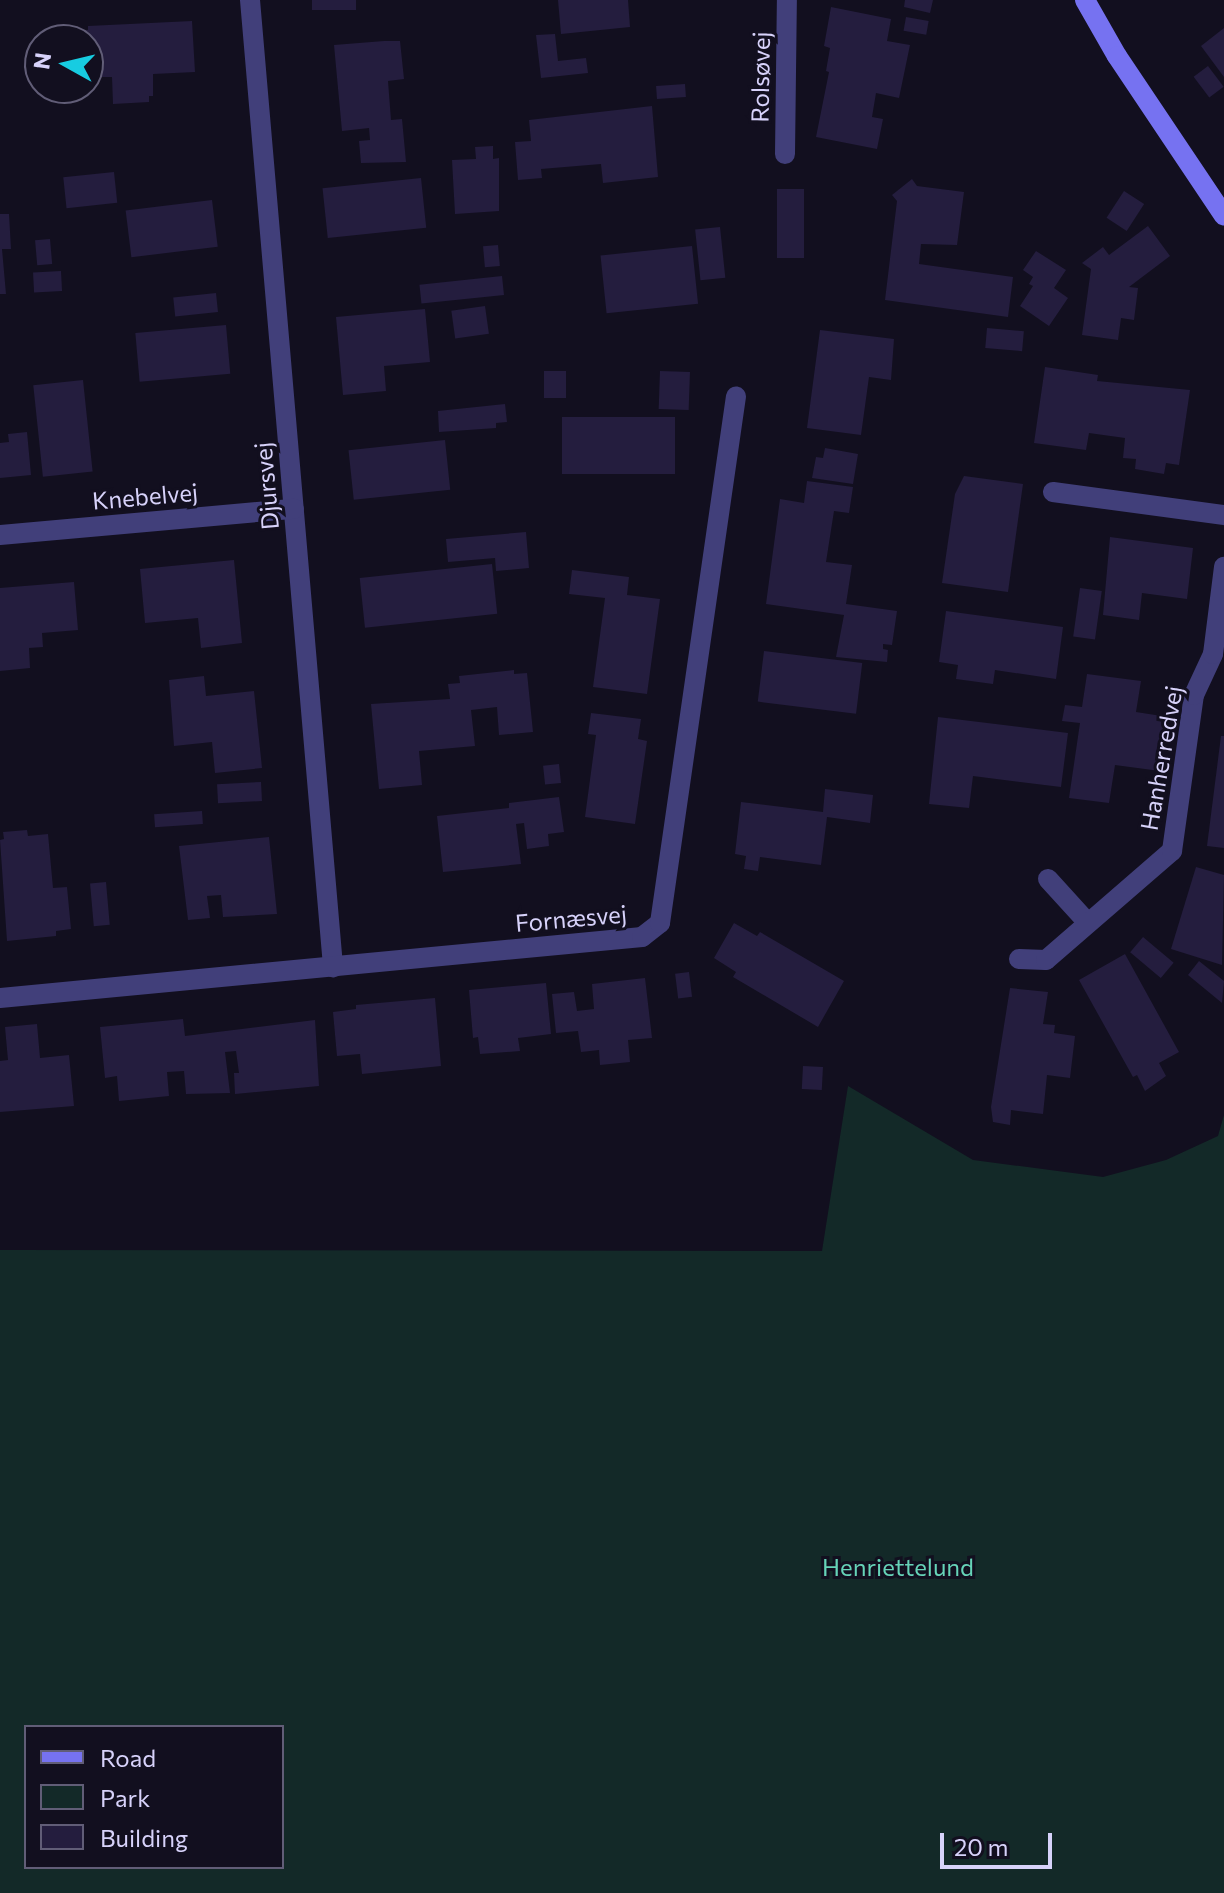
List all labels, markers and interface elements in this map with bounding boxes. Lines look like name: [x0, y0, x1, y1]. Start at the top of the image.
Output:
north arrow: [24, 24, 104, 104]
street label: Rolsøvej: [745, 31, 775, 123]
text: N: [27, 51, 56, 71]
street label: Djursvej: [248, 441, 284, 531]
street label: Knebelvej: [91, 477, 199, 515]
street label: Hanherredvej: [1134, 683, 1188, 833]
street label: Fornæsvej: [514, 899, 628, 937]
park label: Henriettelund: [822, 1553, 974, 1581]
legend: [24, 1725, 284, 1869]
text: Road: [100, 1743, 156, 1772]
text: Park: [100, 1783, 150, 1812]
scale bar: [944, 1817, 1056, 1867]
text: Building: [100, 1823, 188, 1852]
text: 20 m: [954, 1832, 1008, 1861]

